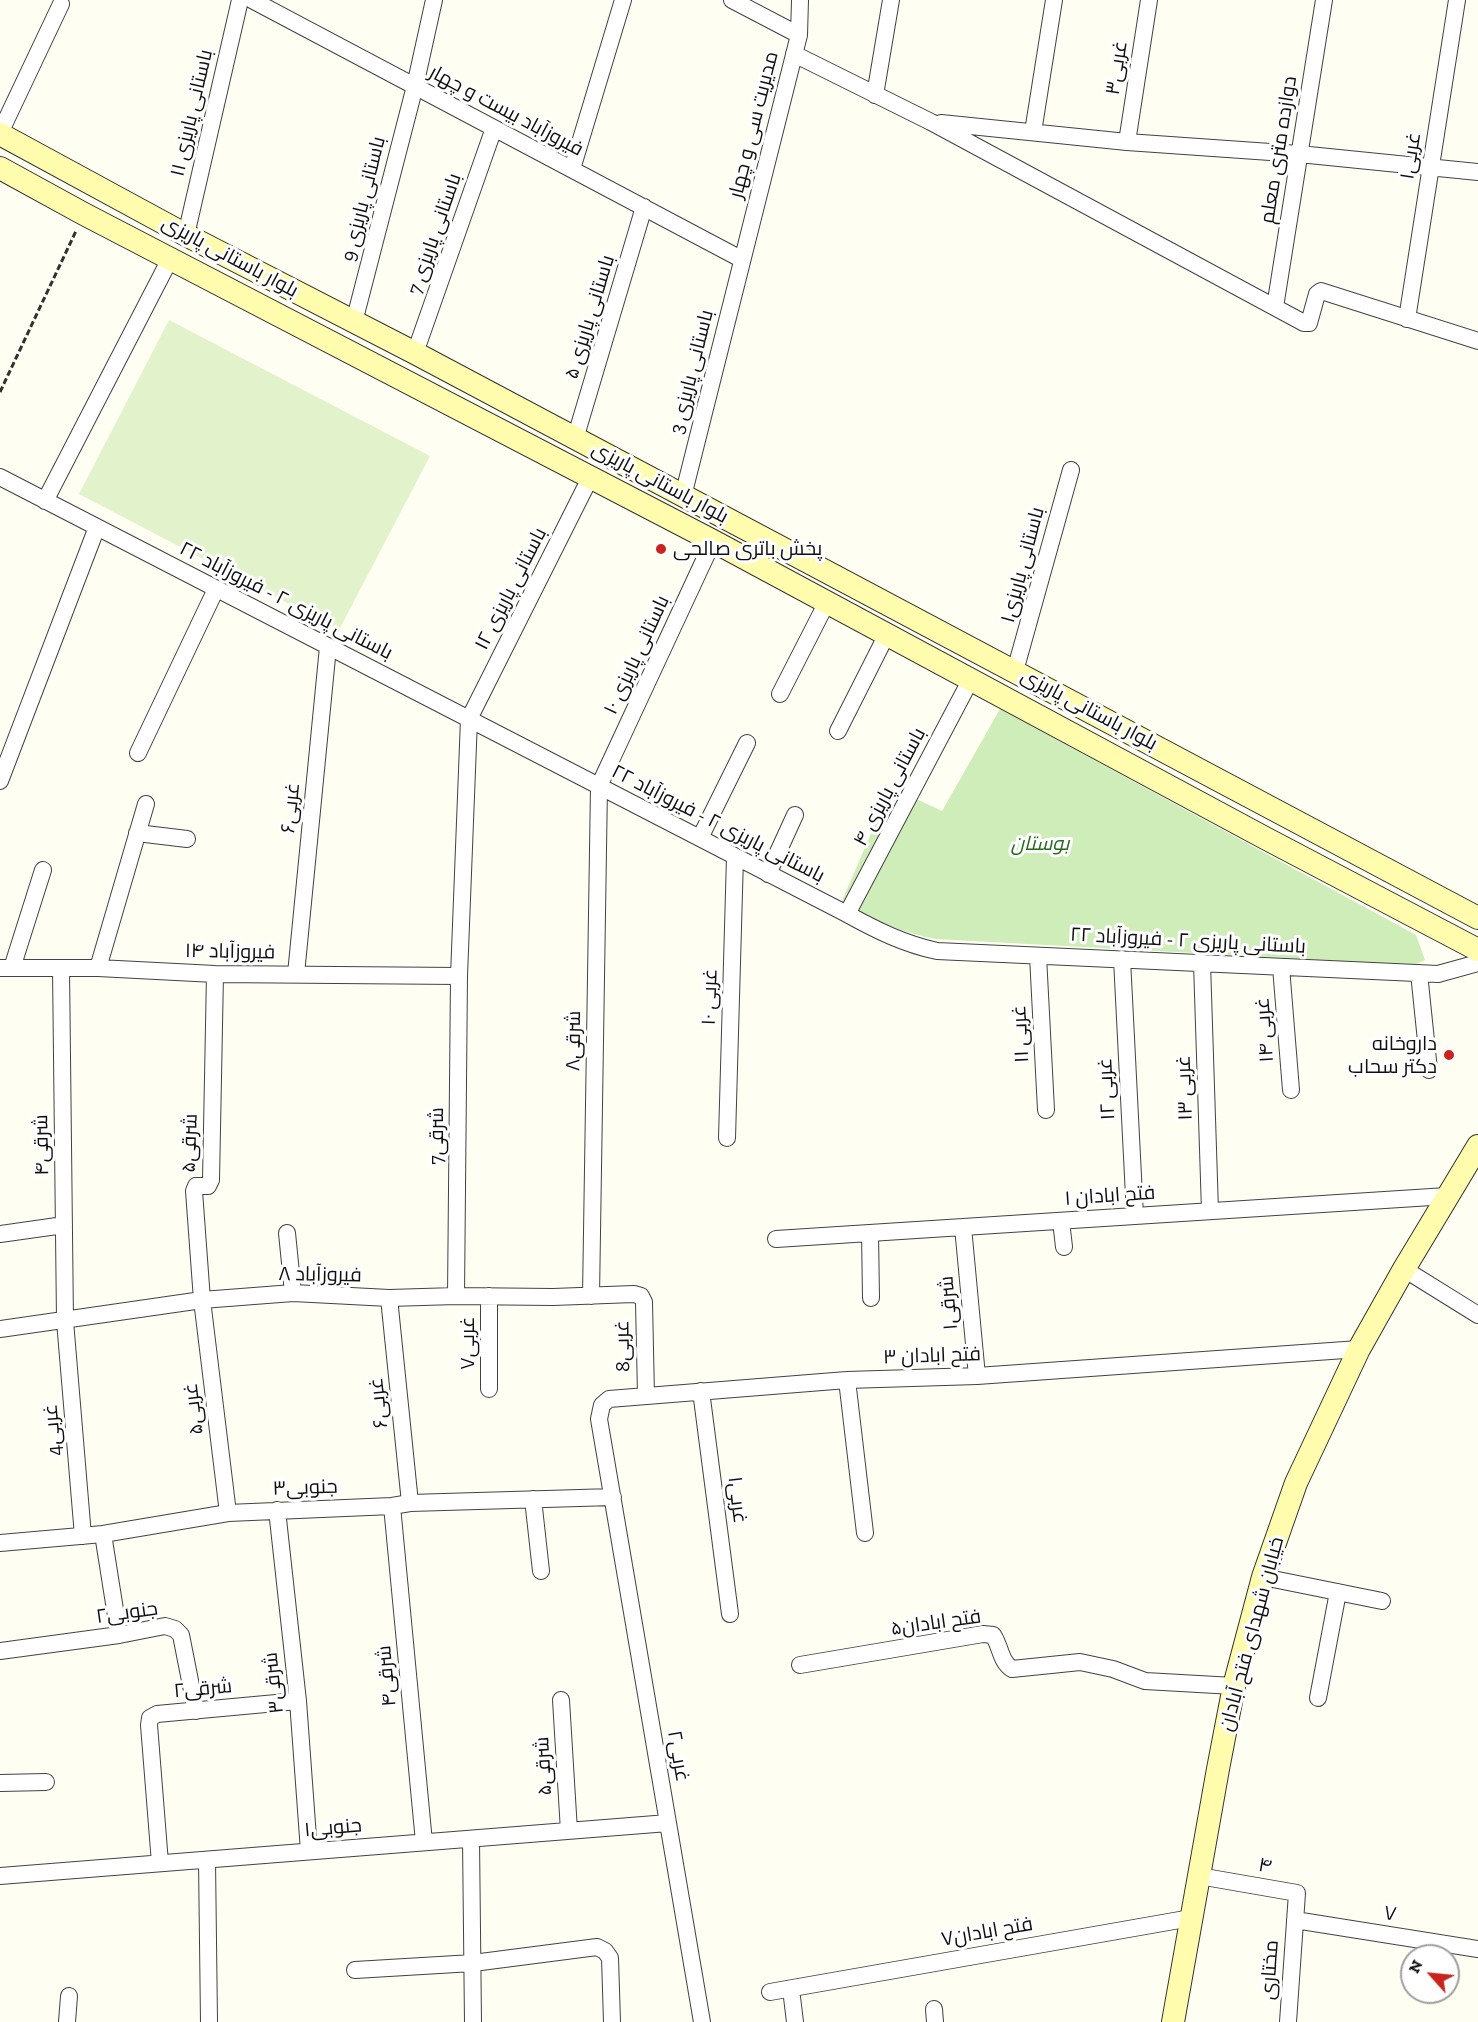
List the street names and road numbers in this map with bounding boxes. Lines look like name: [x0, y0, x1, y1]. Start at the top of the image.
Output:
street label: غربی۳: [1101, 39, 1133, 97]
street label: باستانی پاریزی ۱۱: [166, 47, 218, 179]
street label: مدیریت سی و چهار: [724, 49, 784, 201]
street label: فیروزآباد بیست و چهار: [425, 60, 587, 162]
street label: دوازده متری معلم: [1255, 74, 1303, 226]
street label: غربی۱: [1395, 131, 1427, 181]
street label: باستانی پاریزی 9: [337, 134, 391, 264]
street label: باستانی پاریزی 7: [403, 170, 467, 298]
street label: بلوار باستانی پاریزی: [158, 211, 302, 303]
street label: باستانی پاریزی ۵: [560, 252, 620, 382]
street label: باستانی پاریزی 3: [665, 307, 719, 437]
street label: بلوار باستانی پاریزی: [588, 437, 732, 529]
street label: باستانی پاریزی۱: [996, 504, 1050, 626]
street label: باستانی پاریزی ۱۲: [470, 524, 552, 654]
street label: باستانی پاریزی ۲ - فیروزآباد ۲۲: [175, 537, 397, 665]
street label: باستانی پاریزی ۱۰: [599, 592, 675, 718]
street label: بلوار باستانی پاریزی: [1017, 664, 1161, 756]
street label: باستانی پاریزی ۴: [849, 724, 931, 850]
street label: باستانی پاریزی ۲ - فیروزآباد ۲۲: [607, 760, 829, 888]
street label: غربی۶: [276, 782, 306, 834]
street label: باستانی پاریزی ۲ - فیروزآباد ۲۲: [1069, 923, 1307, 959]
street label: فیروزآباد ۱۴: [185, 939, 275, 965]
street label: غربی ۱۰: [697, 968, 723, 1026]
street label: غربی ۱۴: [1251, 997, 1279, 1063]
street label: غربی ۱۱: [1008, 1005, 1034, 1063]
street label: شرقی۸: [561, 1011, 587, 1071]
street label: غربی ۱۳: [1172, 1055, 1198, 1121]
street label: غربی ۱۲: [1093, 1057, 1121, 1121]
street label: شرقی7: [425, 1107, 449, 1165]
street label: شرقی۵: [177, 1113, 203, 1173]
street label: شرقی۴: [29, 1114, 55, 1176]
street label: فتح ابادان ۱: [1064, 1181, 1156, 1211]
street label: فیروزآباد ۸: [278, 1262, 362, 1288]
street label: شرقی۱: [935, 1275, 963, 1331]
street label: غربی۷: [456, 1316, 480, 1370]
street label: غربی8: [611, 1320, 635, 1372]
street label: فتح ابادان ۳: [883, 1342, 981, 1370]
street label: غربی۶: [364, 1377, 394, 1429]
street label: غربی۵: [179, 1382, 209, 1436]
street label: غربی4: [39, 1403, 67, 1457]
street label: جنوبی۳: [272, 1475, 338, 1501]
street label: غربی۱: [722, 1475, 752, 1525]
street label: خیابان شهدای فتح آبادان: [1214, 1534, 1290, 1734]
street label: جنوبی۲: [95, 1597, 159, 1629]
street label: فتح ابادان۵: [889, 1605, 983, 1641]
street label: شرقی۴: [372, 1644, 402, 1708]
street label: شرقی۳: [259, 1651, 289, 1715]
street label: شرقی۲: [173, 1674, 233, 1704]
street label: غربی۲: [662, 1729, 694, 1783]
street label: شرقی۵: [530, 1736, 558, 1796]
street label: جنوبی۱: [303, 1814, 363, 1842]
street label: ۴: [1256, 1853, 1274, 1879]
street label: ۷: [1382, 1901, 1398, 1927]
street label: فتح ابادان۷: [939, 1912, 1035, 1952]
street label: مختاری: [1256, 1939, 1284, 2001]

